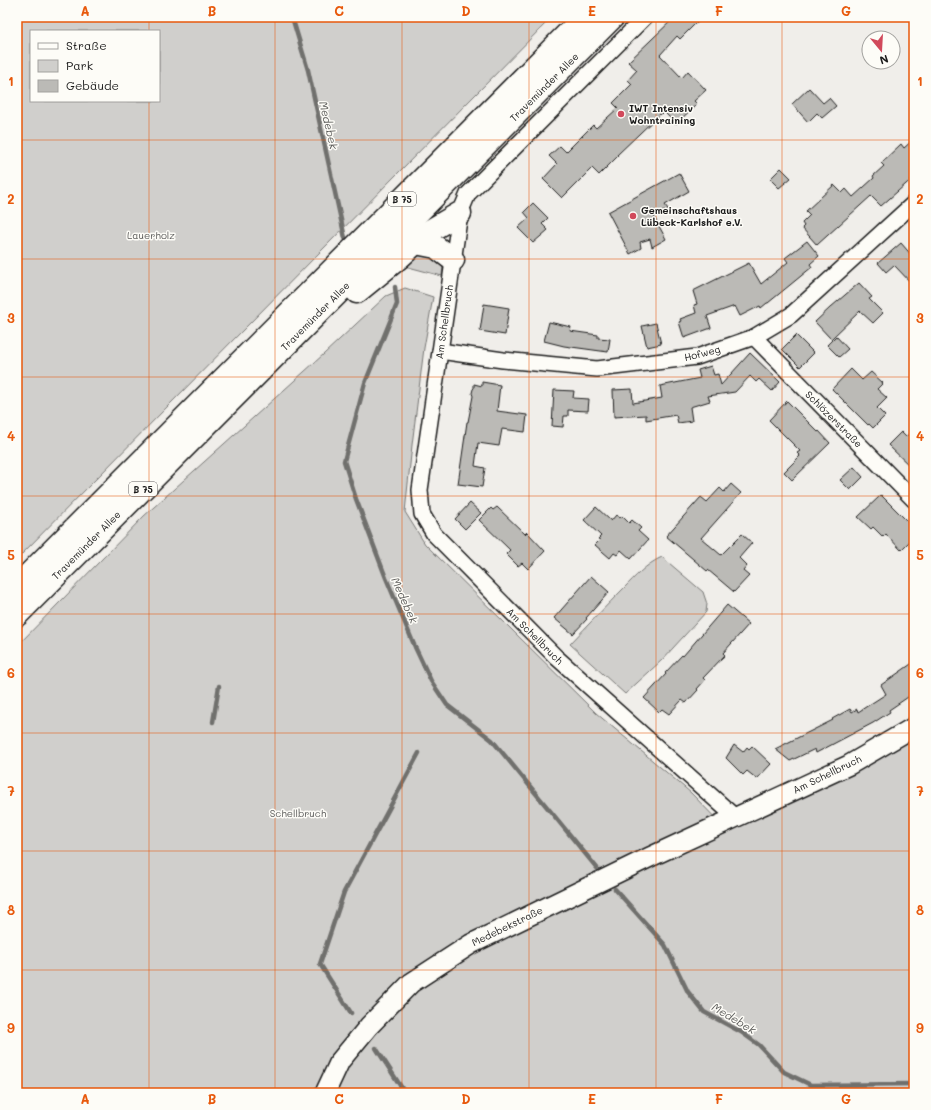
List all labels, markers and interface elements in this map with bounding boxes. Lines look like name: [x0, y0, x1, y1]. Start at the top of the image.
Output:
text: A: [80, 2, 90, 19]
text: B: [208, 2, 217, 19]
text: C: [334, 2, 344, 19]
text: D: [461, 2, 471, 19]
text: E: [588, 2, 596, 19]
text: F: [715, 2, 723, 19]
text: G: [841, 2, 851, 19]
legend: [30, 30, 160, 102]
north arrow: [861, 30, 901, 70]
text: Straße: [66, 37, 107, 53]
street label: Travemünder Allee: [506, 49, 582, 125]
text: N: [878, 52, 891, 68]
text: Park: [66, 57, 93, 73]
text: 1: [8, 72, 14, 89]
text: 1: [917, 72, 923, 89]
text: Gebäude: [66, 77, 119, 93]
water label: Medebek: [316, 99, 342, 151]
place label: IWT Intensiv Wohntraining: [629, 101, 695, 127]
marker: IWT Intensiv Wohntraining: [616, 109, 626, 119]
text: 2: [7, 190, 15, 207]
text: 2: [916, 190, 924, 207]
road number: B 75: [388, 192, 416, 206]
place label: Gemeinschaftshaus Lübeck-Karlshof e.V.: [641, 203, 743, 229]
marker: Gemeinschaftshaus Lübeck-Karlshof e.V.: [628, 211, 638, 221]
park label: Lauerholz: [127, 228, 175, 242]
street label: Travemünder Allee: [277, 278, 353, 354]
street label: Am Schellbruch: [432, 284, 456, 360]
text: 3: [7, 309, 15, 326]
text: 3: [916, 309, 924, 326]
street label: Hofweg: [683, 342, 722, 364]
street label: Schlözerstraße: [802, 387, 866, 451]
text: 4: [7, 427, 15, 444]
text: 4: [916, 427, 924, 444]
road number: B 75: [129, 482, 157, 496]
street label: Travemünder Allee: [48, 507, 124, 583]
text: 5: [7, 546, 15, 563]
text: 5: [916, 546, 924, 563]
water label: Medebek: [388, 575, 422, 626]
street label: Am Schellbruch: [504, 605, 567, 668]
text: 6: [7, 664, 15, 681]
text: 6: [916, 664, 924, 681]
street label: Am Schellbruch: [790, 751, 864, 797]
text: 7: [7, 782, 15, 799]
text: 7: [916, 782, 924, 799]
park label: Schellbruch: [270, 806, 327, 820]
text: 8: [7, 901, 15, 918]
text: 8: [916, 901, 924, 918]
street label: Medebekstraße: [469, 903, 545, 949]
water label: Medebek: [709, 999, 759, 1037]
text: 9: [7, 1019, 15, 1036]
text: 9: [916, 1019, 924, 1036]
text: A: [80, 1090, 90, 1107]
text: B: [208, 1090, 217, 1107]
text: C: [334, 1090, 344, 1107]
text: D: [461, 1090, 471, 1107]
text: E: [588, 1090, 596, 1107]
text: F: [715, 1090, 723, 1107]
text: G: [841, 1090, 851, 1107]

